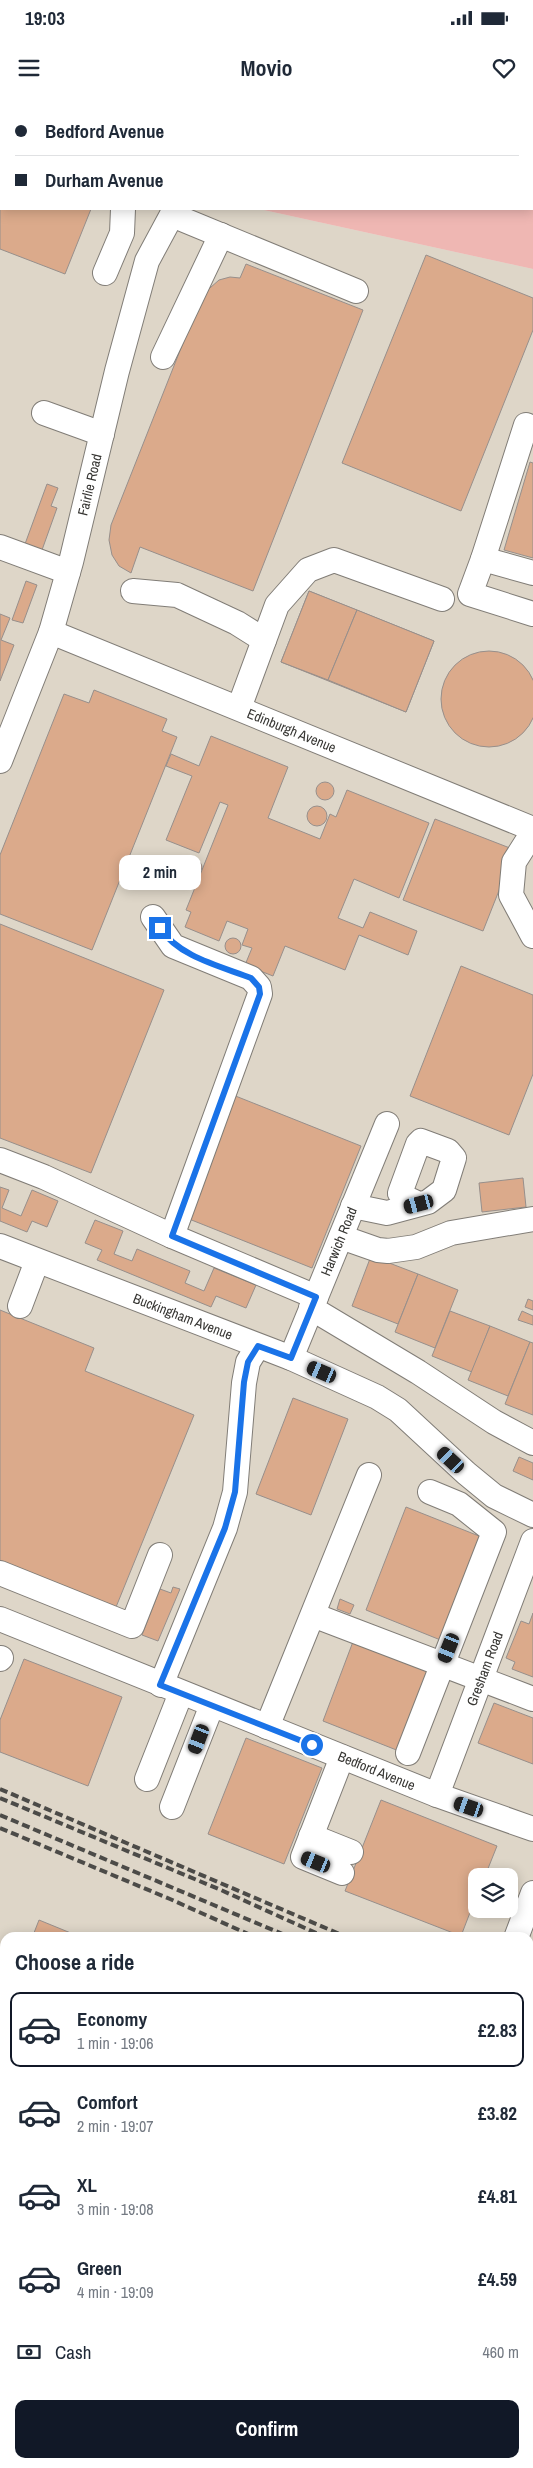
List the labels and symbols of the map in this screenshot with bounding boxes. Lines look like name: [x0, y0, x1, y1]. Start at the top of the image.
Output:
street label: Fairlie Road: [74, 452, 106, 517]
street label: Edinburgh Avenue: [245, 704, 339, 757]
callout: 2 min: [119, 856, 201, 890]
route end: [149, 917, 171, 939]
car: [402, 1193, 435, 1215]
street label: Harwich Road: [317, 1204, 361, 1279]
street label: Buckingham Avenue: [131, 1289, 235, 1344]
car: [305, 1359, 338, 1385]
car: [434, 1444, 467, 1476]
street label: Gresham Road: [463, 1629, 507, 1708]
car: [436, 1631, 461, 1665]
car: [186, 1722, 211, 1756]
route start: [301, 1734, 323, 1756]
street label: Bedford Avenue: [335, 1747, 418, 1794]
car: [452, 1795, 485, 1819]
car: [299, 1849, 332, 1875]

